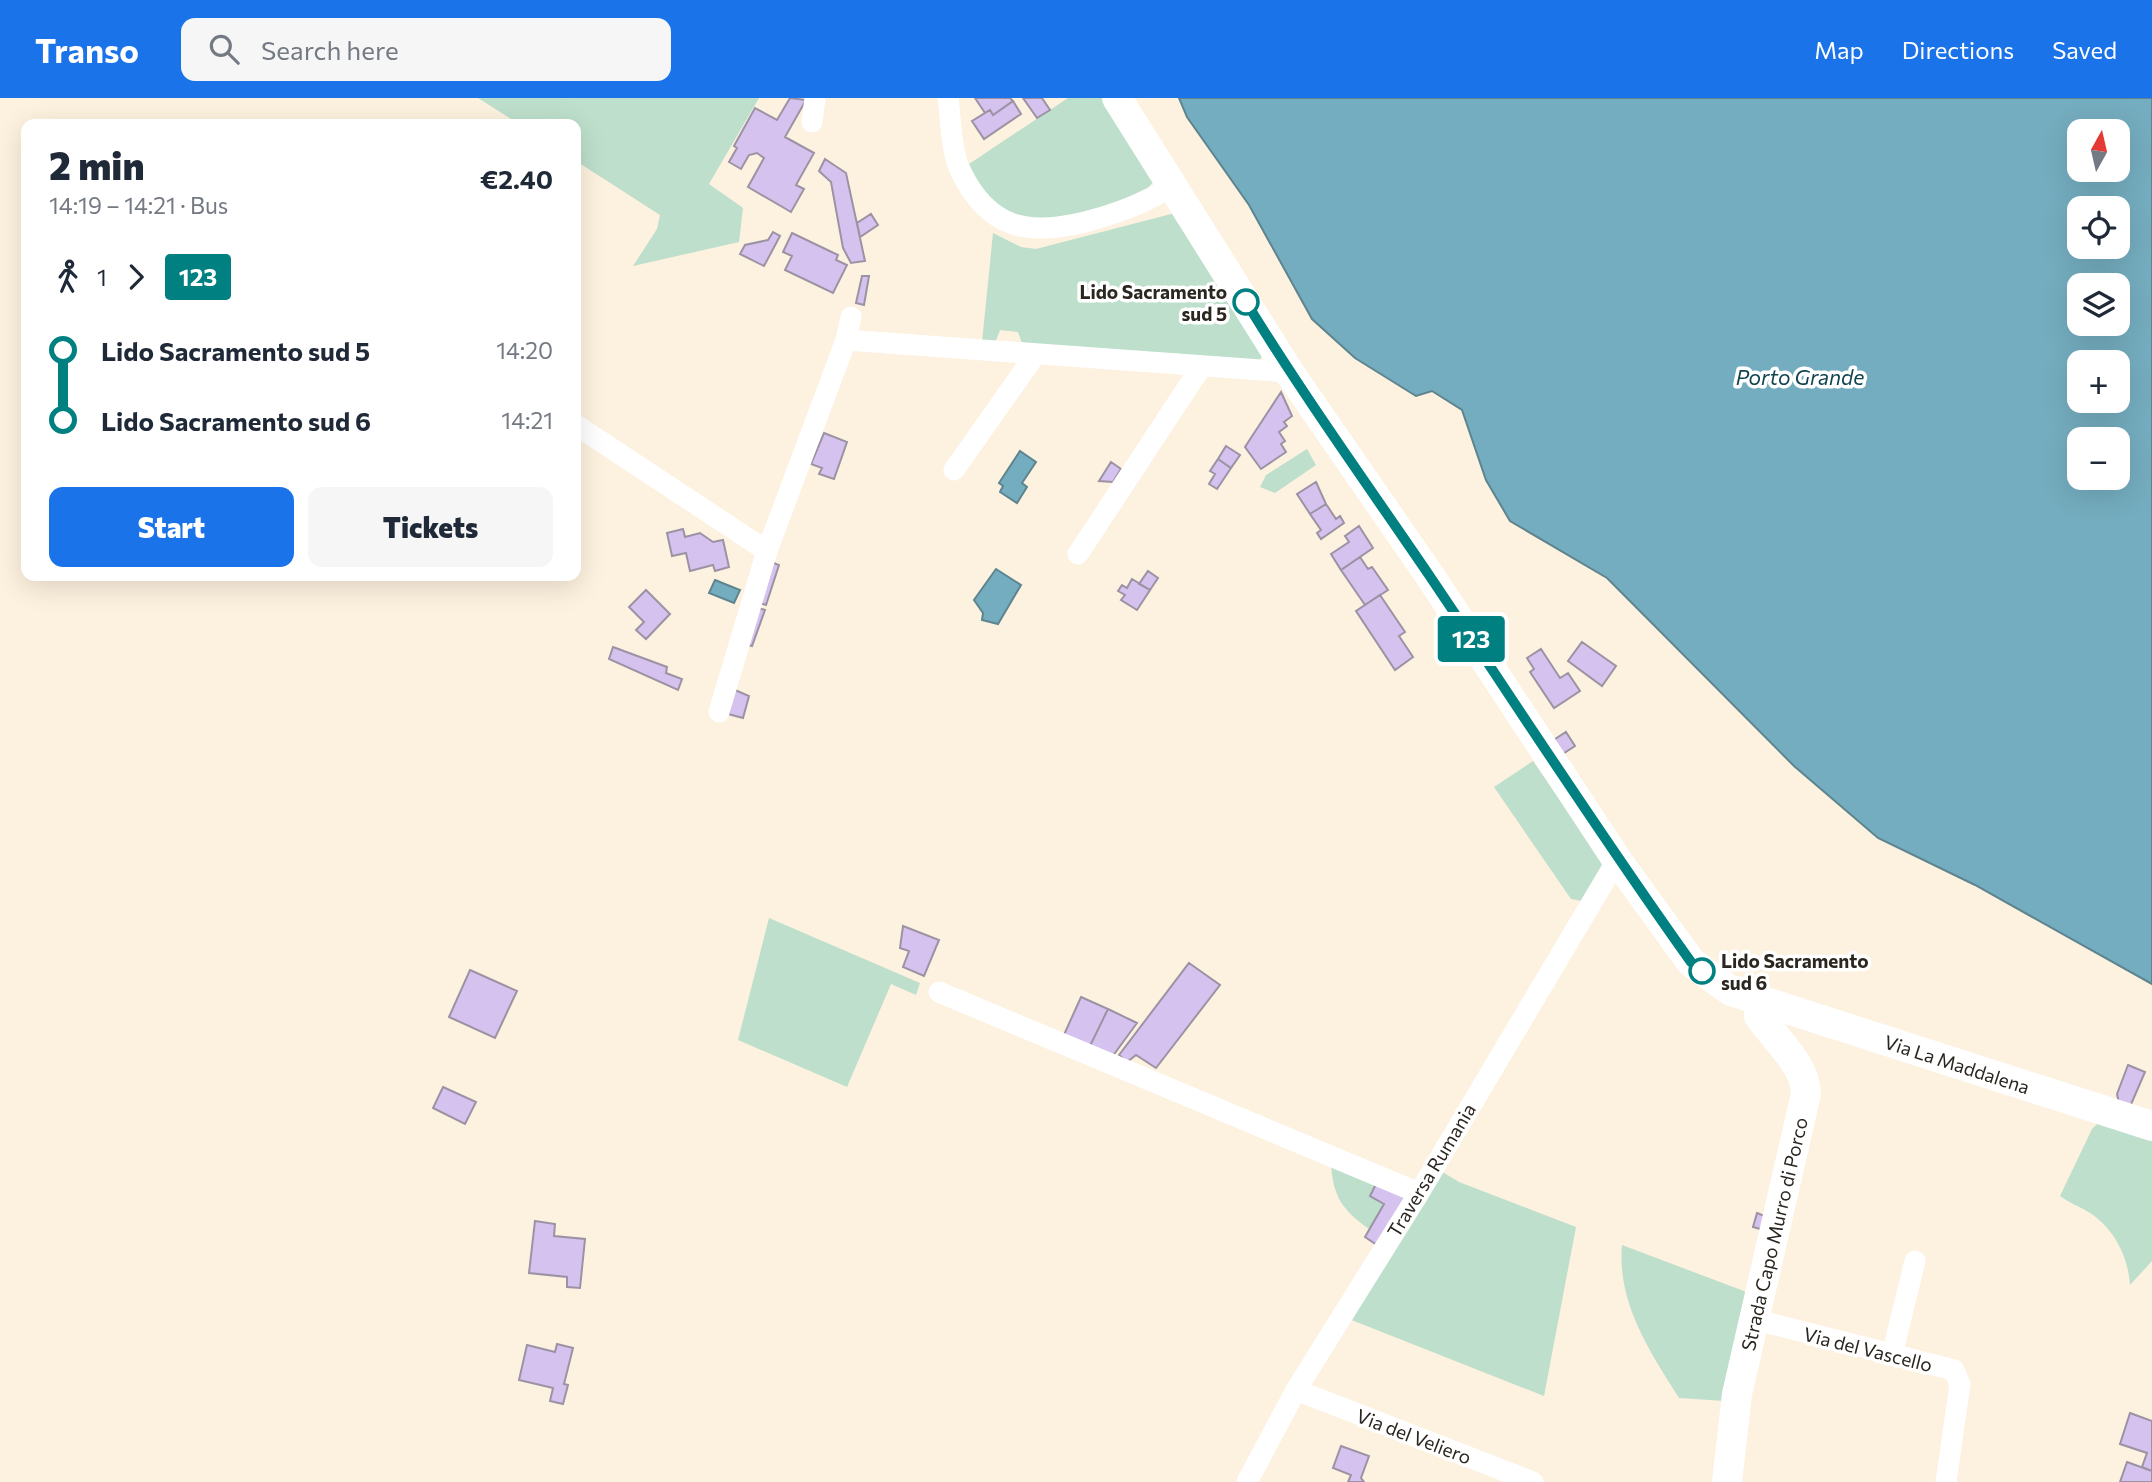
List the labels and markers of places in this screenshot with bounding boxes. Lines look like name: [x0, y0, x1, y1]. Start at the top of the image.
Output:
place label: Lido Sacramento sud 5: [1079, 280, 1227, 325]
marker: Lido Sacramento sud 5: [1233, 289, 1259, 315]
place label: Lido Sacramento sud 6: [1721, 949, 1869, 994]
marker: Lido Sacramento sud 6: [1689, 958, 1715, 984]

